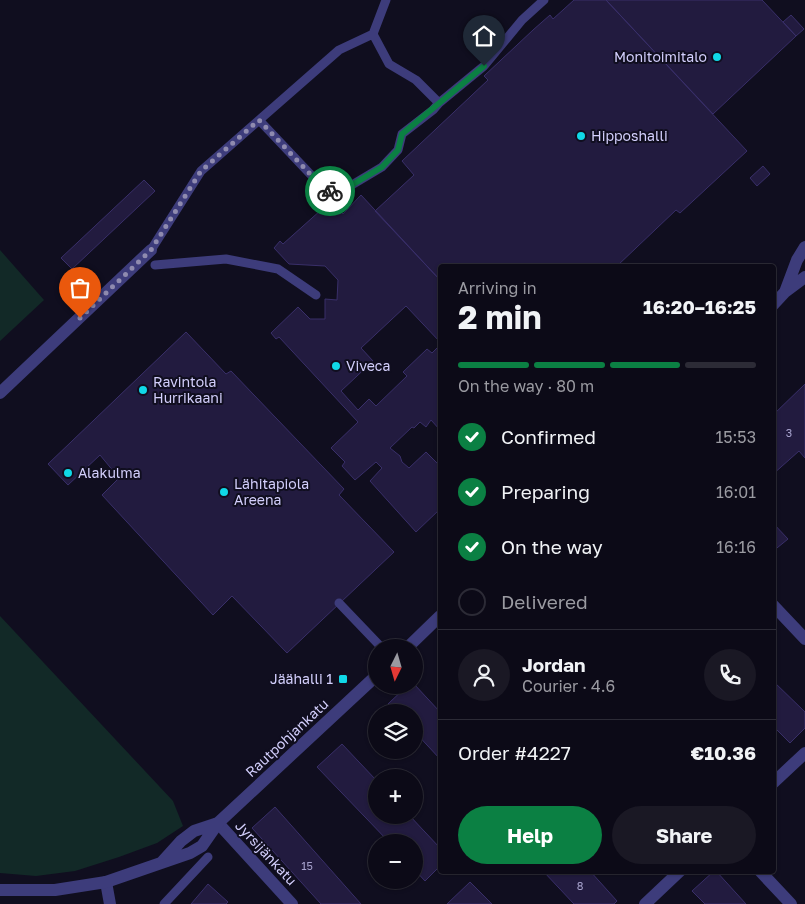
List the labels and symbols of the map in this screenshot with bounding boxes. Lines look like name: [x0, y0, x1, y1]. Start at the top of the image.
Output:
pin: [463, 15, 505, 66]
place label: Monitoimitalo: [614, 48, 707, 65]
marker: Monitoimitalo: [711, 51, 723, 63]
place label: Hipposhalli: [591, 127, 668, 144]
marker: Hipposhalli: [575, 130, 587, 142]
courier: [305, 166, 355, 216]
pin: [59, 267, 101, 318]
place label: Viveca: [346, 357, 390, 374]
marker: Viveca: [330, 360, 342, 372]
place label: Ravintola Hurrikaani: [153, 373, 223, 406]
marker: Ravintola Hurrikaani: [137, 384, 149, 396]
house number: 3: [786, 426, 792, 439]
place label: Alakulma: [78, 464, 141, 481]
marker: Alakulma: [62, 467, 74, 479]
place label: Lähitapiola Areena: [234, 475, 309, 508]
marker: Lähitapiola Areena: [218, 486, 230, 498]
north arrow: [368, 639, 422, 694]
place label: Jäähalli 1: [270, 670, 333, 687]
marker: Jäähalli 1: [337, 673, 349, 685]
street label: Rautpohjankatu: [242, 695, 332, 780]
street label: Jyrsijänkatu: [232, 817, 301, 888]
house number: 15: [301, 859, 313, 872]
house number: 8: [577, 879, 584, 892]

